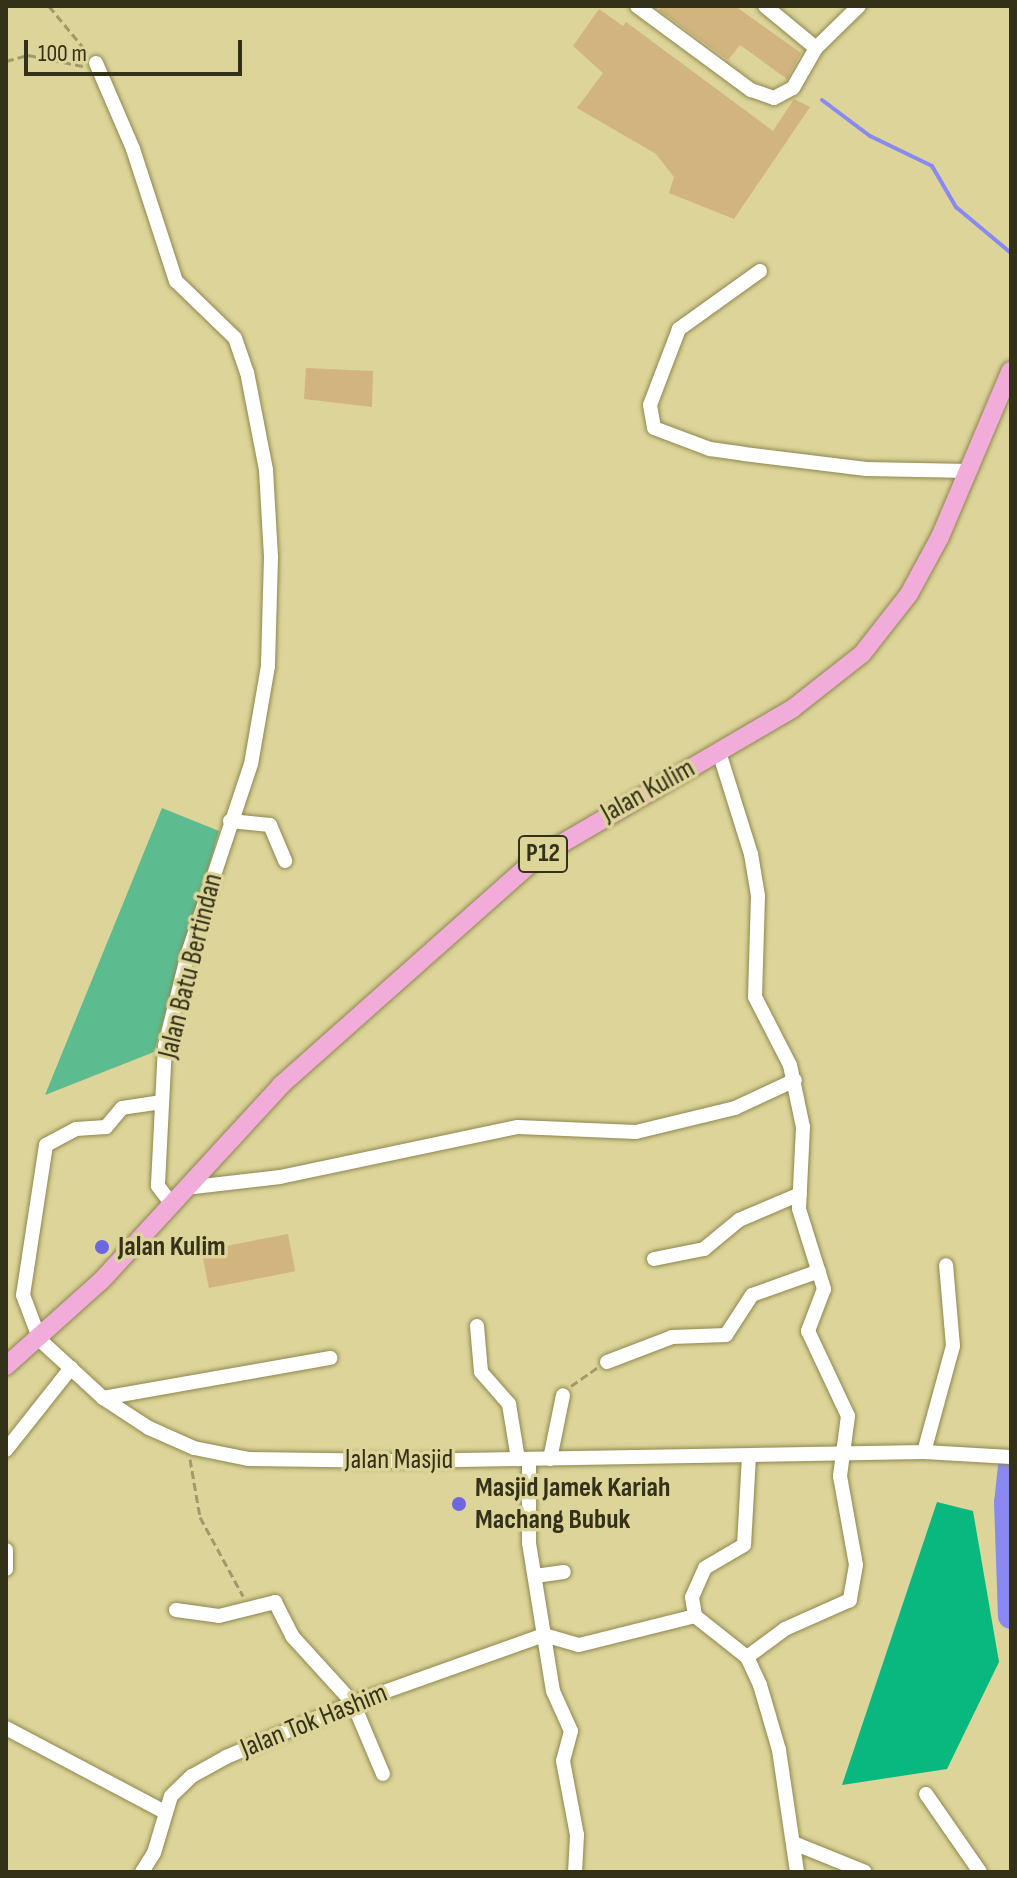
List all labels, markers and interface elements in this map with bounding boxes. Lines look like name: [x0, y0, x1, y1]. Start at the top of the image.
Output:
scale bar: [28, 24, 246, 74]
text: 100 m: [38, 39, 87, 68]
street label: Jalan Kulim: [595, 752, 701, 830]
road number: P12: [517, 832, 569, 876]
street label: Jalan Batu Bertindan: [152, 870, 230, 1062]
place label: Jalan Kulim: [118, 1230, 226, 1264]
marker: Jalan Kulim: [93, 1238, 111, 1256]
street label: Jalan Masjid: [345, 1443, 453, 1477]
place label: Masjid Jamek Kariah Machang Bubuk: [475, 1471, 670, 1537]
marker: Masjid Jamek Kariah Machang Bubuk: [450, 1495, 468, 1513]
street label: Jalan Tok Hashim: [236, 1676, 392, 1766]

